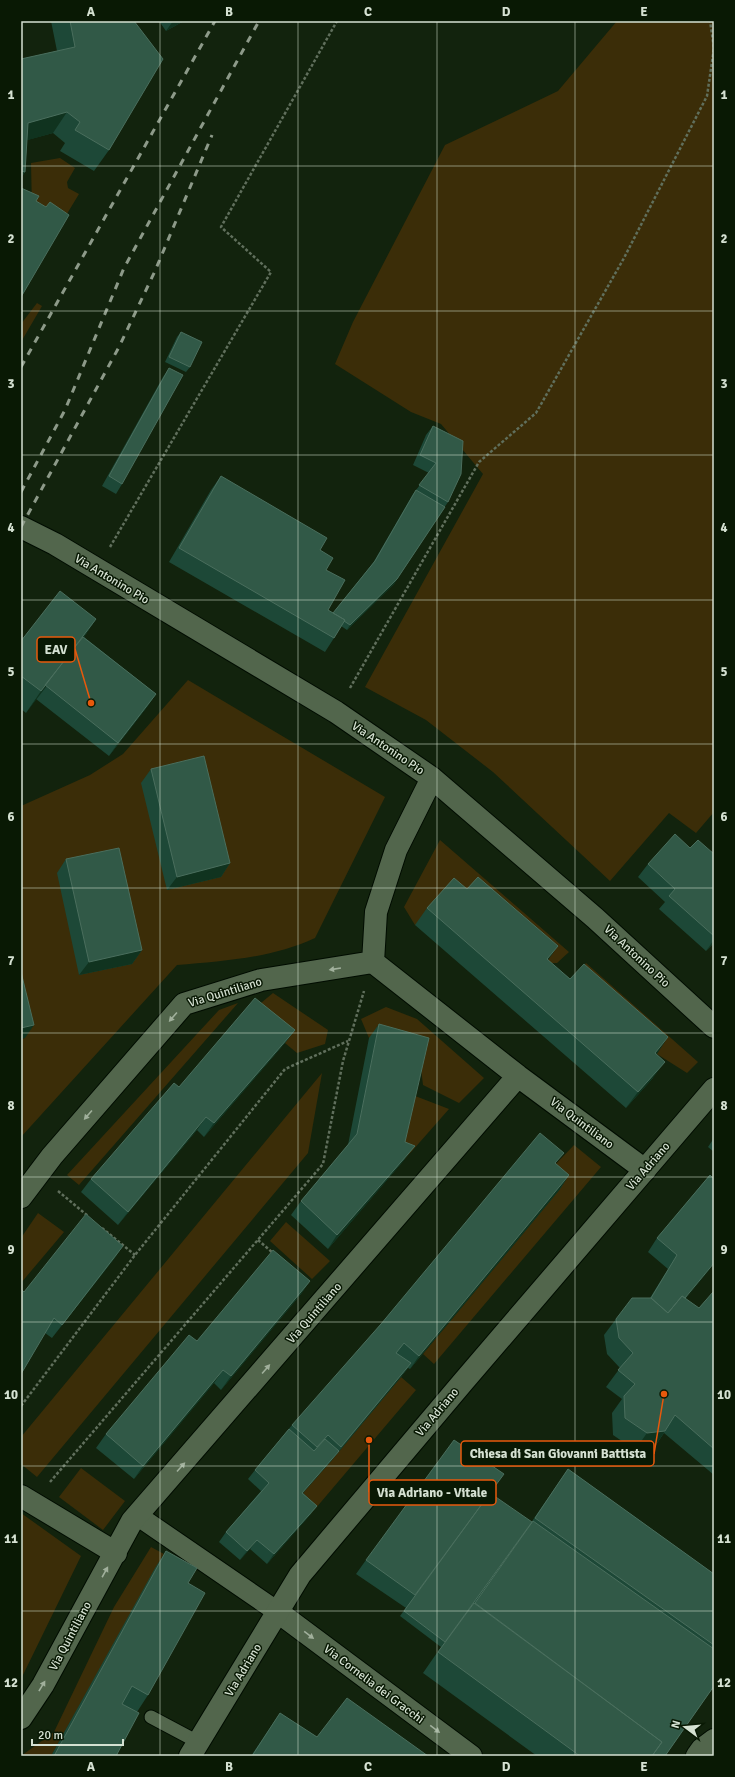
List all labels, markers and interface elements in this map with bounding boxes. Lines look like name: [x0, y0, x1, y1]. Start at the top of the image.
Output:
text: A: [87, 4, 96, 20]
text: B: [225, 4, 233, 20]
text: C: [364, 4, 372, 20]
text: D: [502, 4, 511, 20]
text: E: [640, 4, 648, 20]
text: 1: [7, 87, 15, 103]
text: 1: [720, 87, 728, 103]
text: 2: [7, 231, 15, 247]
text: 2: [720, 231, 728, 247]
text: 3: [7, 376, 15, 392]
text: 3: [720, 376, 728, 392]
text: 4: [7, 520, 15, 536]
text: 4: [720, 520, 728, 536]
street label: Via Antonino Pio: [72, 551, 152, 608]
callout: EAV: [37, 637, 75, 662]
text: EAV: [45, 642, 68, 658]
text: 5: [7, 664, 15, 680]
text: 5: [720, 664, 728, 680]
street label: Via Antonino Pio: [348, 719, 427, 778]
text: 6: [7, 809, 15, 825]
text: 6: [720, 809, 728, 825]
street label: Via Antonino Pio: [601, 922, 673, 991]
text: 7: [7, 953, 15, 969]
text: 7: [720, 953, 728, 969]
one-way arrow: [329, 966, 341, 972]
street label: Via Quintiliano: [187, 974, 264, 1011]
one-way arrow: [169, 1012, 178, 1022]
street label: Via Quintiliano: [547, 1094, 617, 1152]
text: 8: [7, 1098, 15, 1114]
text: 8: [720, 1098, 728, 1114]
one-way arrow: [83, 1110, 92, 1120]
street label: Via Adriano: [623, 1139, 673, 1194]
text: 9: [7, 1242, 15, 1258]
text: 9: [720, 1242, 728, 1258]
street label: Via Quintiliano: [284, 1280, 345, 1347]
one-way arrow: [261, 1364, 270, 1374]
street label: Via Adriano: [413, 1385, 462, 1440]
text: 10: [4, 1387, 18, 1403]
text: 10: [717, 1387, 731, 1403]
callout: Chiesa di San Giovanni Battista: [461, 1441, 654, 1466]
text: Chiesa di San Giovanni Battista: [470, 1446, 647, 1462]
one-way arrow: [176, 1462, 185, 1472]
callout: Via Adriano - Vitale: [369, 1480, 496, 1505]
text: Via Adriano - Vitale: [377, 1485, 488, 1501]
text: 11: [4, 1531, 18, 1547]
text: 11: [717, 1531, 731, 1547]
one-way arrow: [102, 1566, 108, 1578]
street label: Via Quintiliano: [46, 1599, 95, 1673]
one-way arrow: [304, 1631, 314, 1639]
street label: Via Adriano: [222, 1641, 265, 1700]
street label: Via Cornelia dei Gracchi: [320, 1642, 427, 1727]
text: 12: [4, 1675, 18, 1691]
text: 12: [717, 1675, 731, 1691]
one-way arrow: [39, 1680, 46, 1692]
north arrow: [665, 1707, 705, 1747]
text: N: [669, 1719, 683, 1730]
scale bar: [32, 1721, 123, 1747]
one-way arrow: [430, 1725, 441, 1734]
text: 20 m: [38, 1728, 63, 1743]
text: A: [87, 1759, 96, 1775]
text: B: [225, 1759, 233, 1775]
text: C: [364, 1759, 372, 1775]
text: D: [502, 1759, 511, 1775]
text: E: [640, 1759, 648, 1775]

